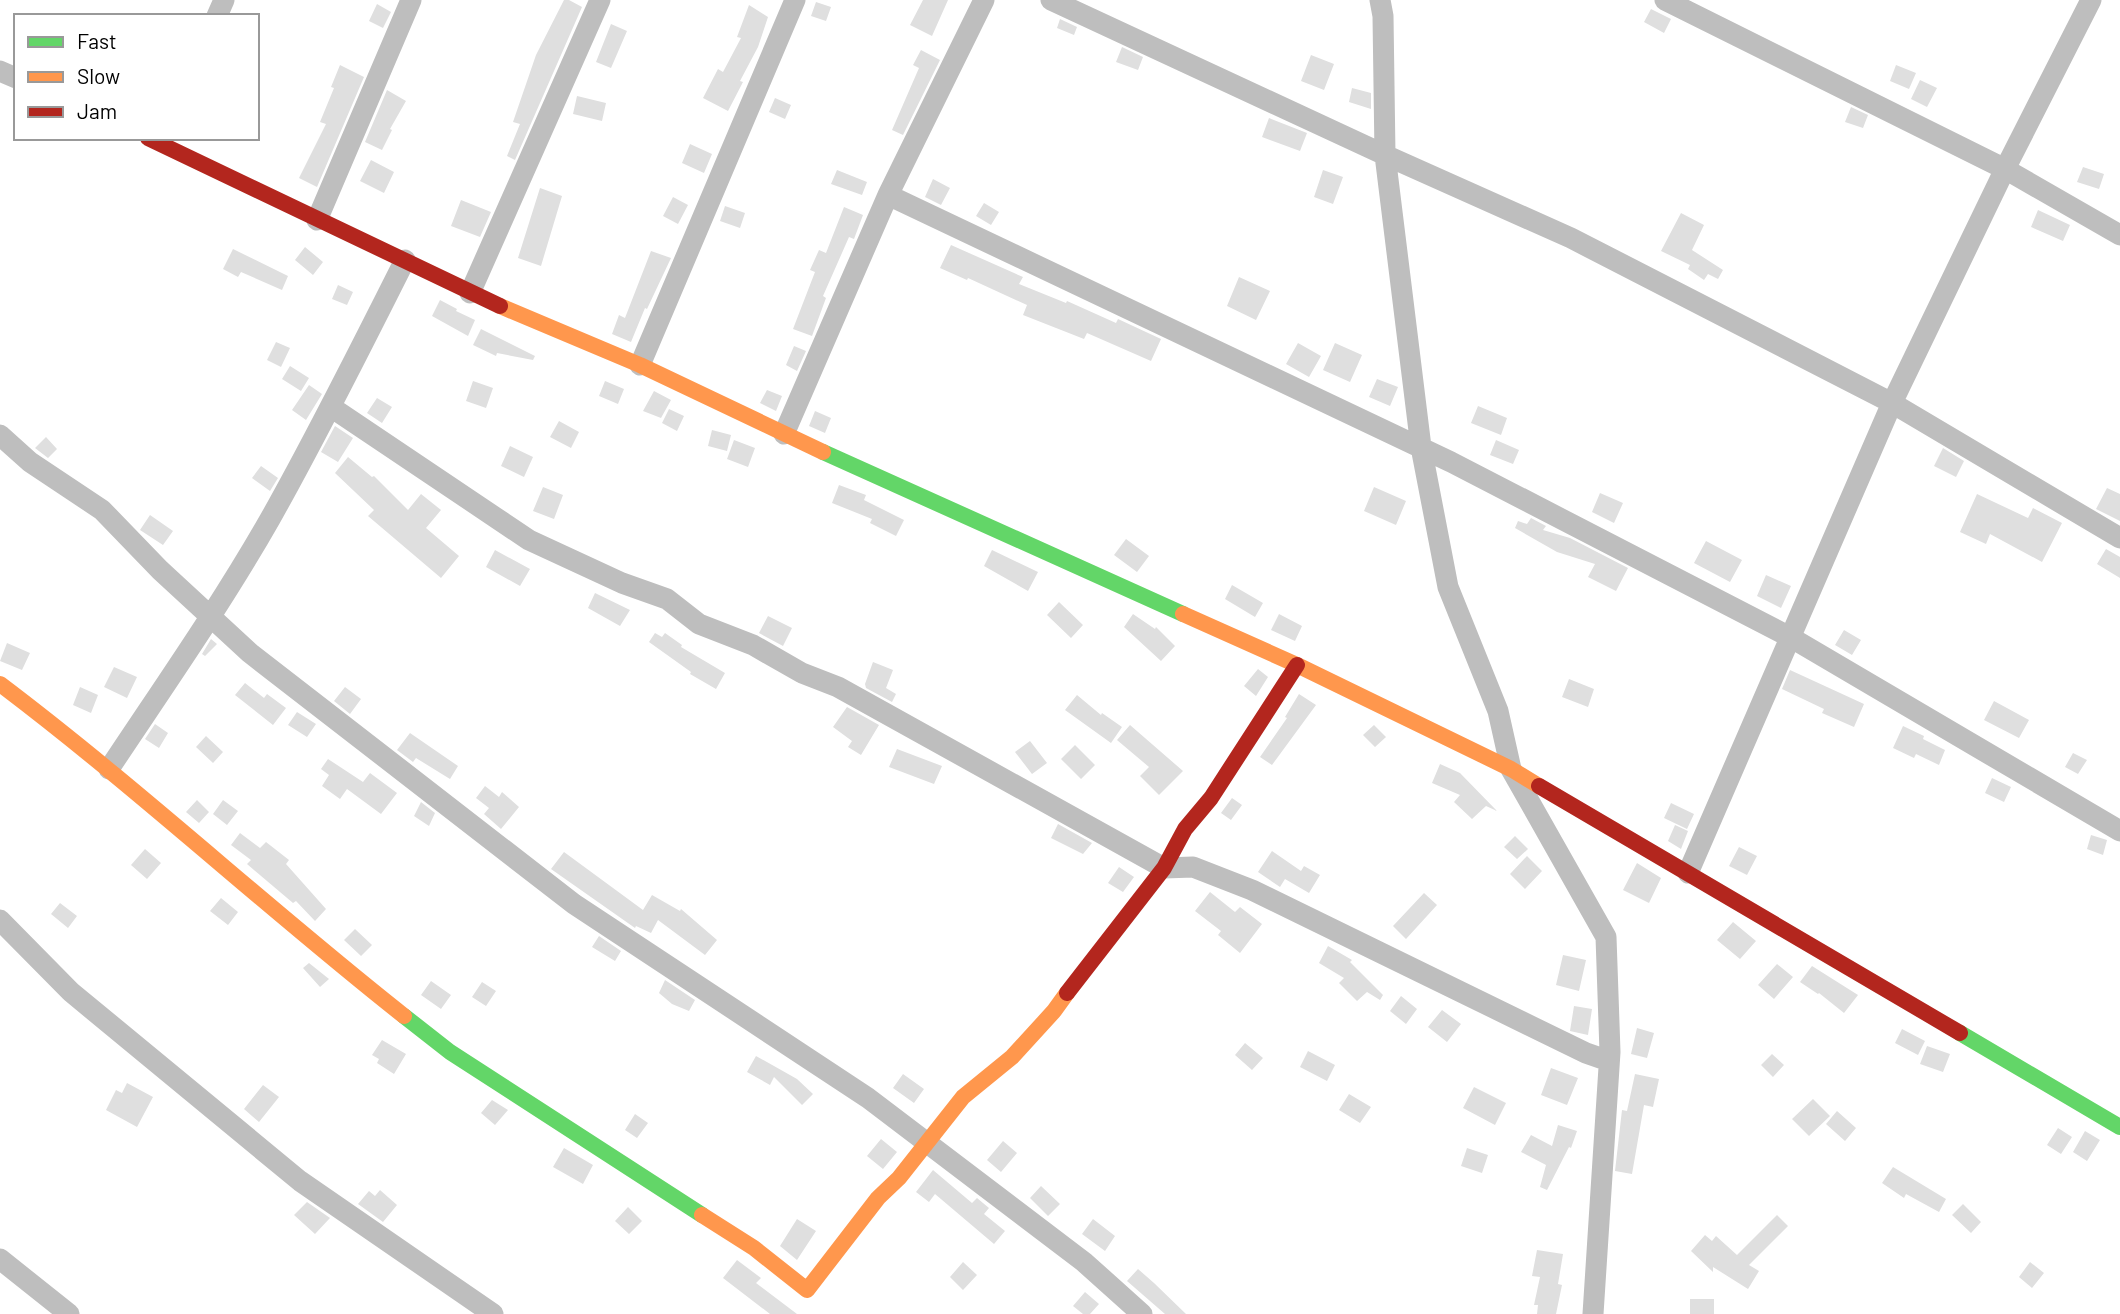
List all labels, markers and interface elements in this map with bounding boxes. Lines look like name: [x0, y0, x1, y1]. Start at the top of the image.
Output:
legend: [14, 14, 259, 140]
text: Fast: [77, 28, 117, 53]
text: Slow: [77, 63, 120, 88]
text: Jam: [77, 98, 117, 123]

